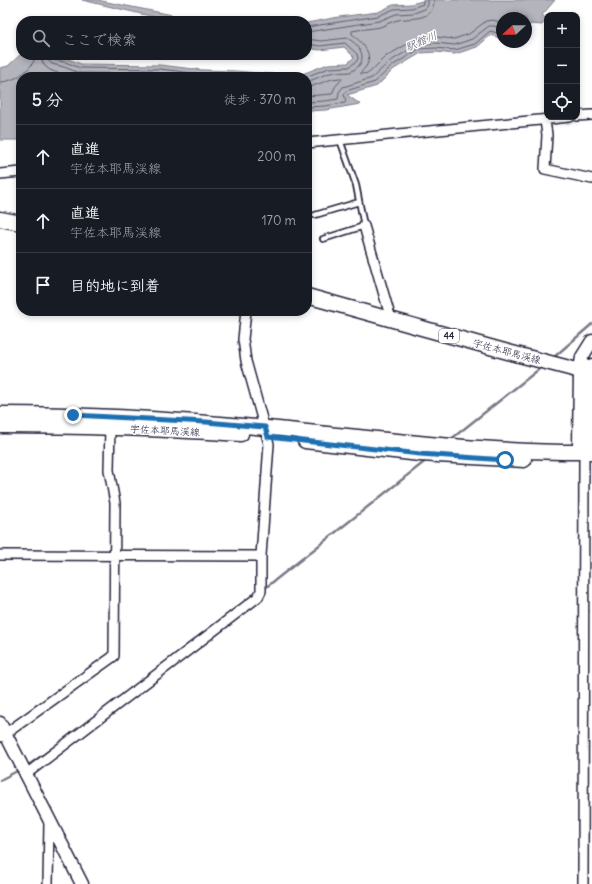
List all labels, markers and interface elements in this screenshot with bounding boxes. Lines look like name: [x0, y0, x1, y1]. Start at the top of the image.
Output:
north arrow: [496, 12, 532, 48]
map controls: [544, 12, 580, 120]
button: +: [544, 12, 580, 48]
search box: [16, 16, 312, 60]
icon: search: [30, 27, 52, 49]
water label: 駅館川: [403, 28, 439, 54]
text: ここで検索: [62, 30, 137, 49]
button: −: [544, 48, 580, 84]
button: locate: [544, 84, 580, 120]
text: 5 分: [32, 89, 63, 111]
text: 徒歩 · 370 m: [224, 91, 296, 108]
text: 直進: [70, 139, 100, 158]
icon: ahead: [32, 146, 54, 168]
text: 200 m: [257, 148, 296, 165]
text: 宇佐本耶馬渓線: [70, 160, 161, 177]
text: 直進: [70, 203, 100, 222]
icon: ahead: [32, 210, 54, 232]
text: 170 m: [261, 212, 296, 229]
text: 宇佐本耶馬渓線: [70, 224, 161, 241]
icon: arrive: [32, 274, 54, 296]
text: 目的地に到着: [70, 276, 160, 295]
road number: 44: [439, 329, 459, 343]
street label: 宇佐本耶馬渓線: [471, 336, 542, 367]
route end: [64, 406, 82, 424]
street label: 宇佐本耶馬渓線: [130, 422, 200, 439]
route start: [496, 451, 514, 469]

